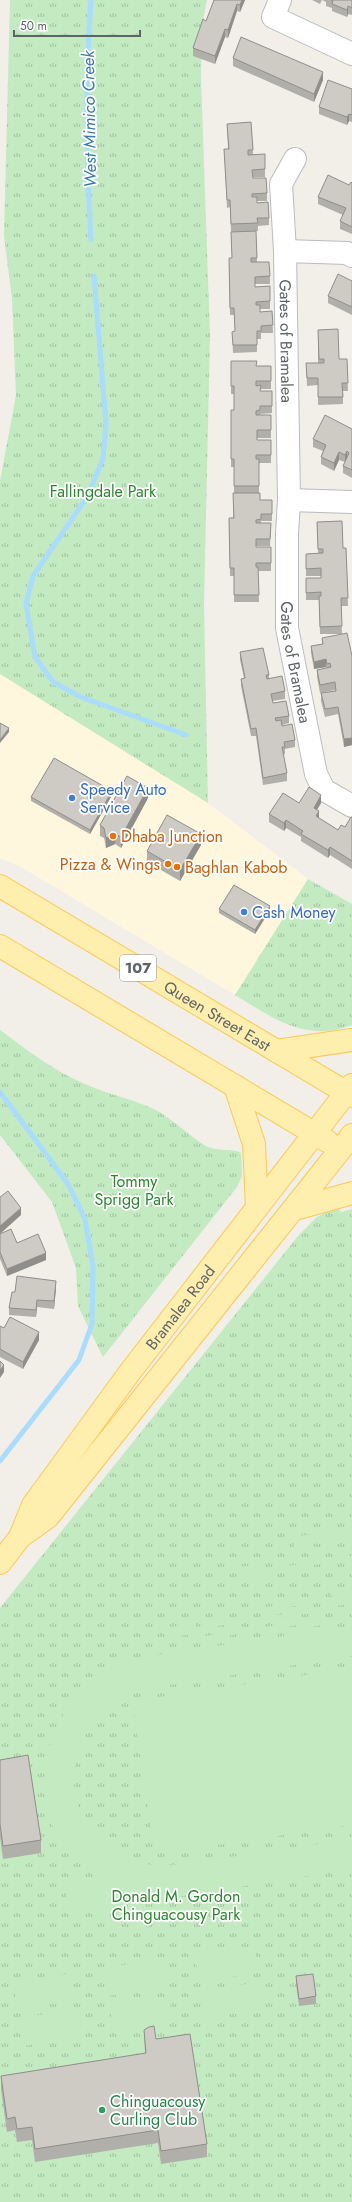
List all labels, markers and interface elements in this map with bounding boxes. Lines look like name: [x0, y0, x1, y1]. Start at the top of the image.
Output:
scale bar: [14, 12, 140, 38]
text: 50 m: [20, 17, 47, 35]
water label: West Mimico Creek: [76, 50, 102, 188]
street label: Gates of Bramalea: [273, 279, 298, 403]
park label: Fallingdale Park: [50, 480, 157, 503]
street label: Gates of Bramalea: [275, 601, 317, 725]
place label: Speedy Auto Service: [80, 778, 167, 819]
marker: Speedy Auto Service: [67, 793, 77, 803]
place label: Dhaba Junction: [121, 825, 223, 848]
marker: Dhaba Junction: [108, 831, 118, 841]
place label: Pizza & Wings: [60, 853, 160, 876]
place label: Baghlan Kabob: [185, 856, 287, 879]
marker: Pizza & Wings: [163, 859, 173, 869]
marker: Baghlan Kabob: [172, 862, 182, 872]
place label: Cash Money: [252, 901, 336, 924]
marker: Cash Money: [239, 907, 249, 917]
road number: 107: [120, 955, 156, 981]
street label: Queen Street East: [159, 975, 275, 1057]
park label: Tommy Sprigg Park: [94, 1170, 175, 1211]
street label: Bramalea Road: [140, 1260, 221, 1355]
park label: Donald M. Gordon Chinguacousy Park: [112, 1885, 241, 1926]
place label: Chinguacousy Curling Club: [110, 2090, 206, 2131]
marker: Chinguacousy Curling Club: [97, 2105, 107, 2115]

